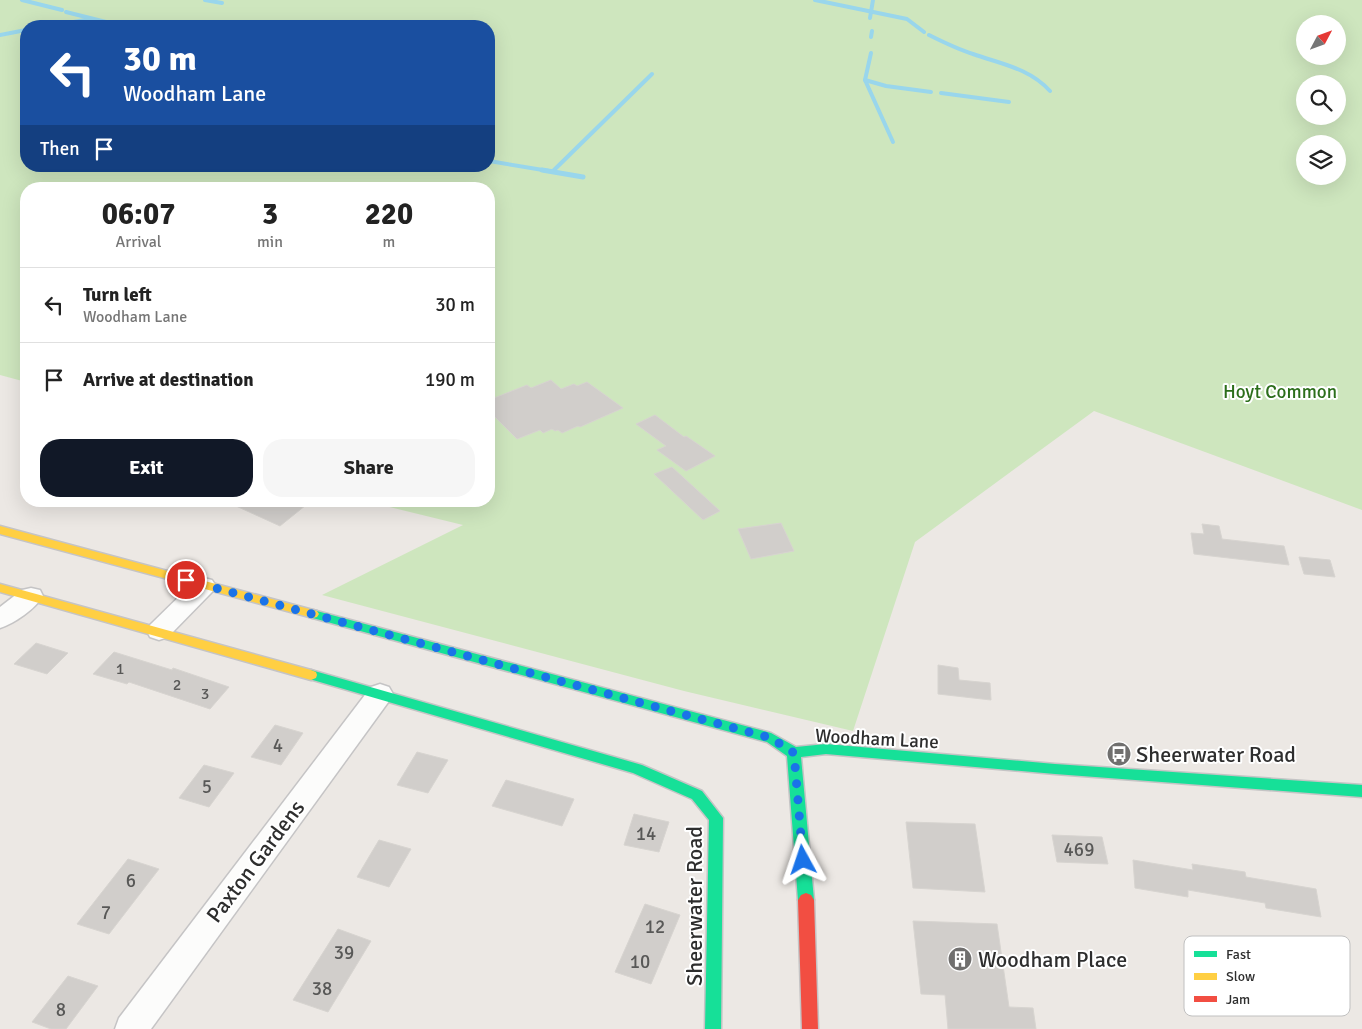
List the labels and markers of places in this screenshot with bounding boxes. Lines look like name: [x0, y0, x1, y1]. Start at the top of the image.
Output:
pin: [165, 559, 207, 601]
bus stop icon: Sheerwater Road: [1106, 741, 1132, 767]
place label: Sheerwater Road: [1136, 741, 1296, 768]
building icon: Woodham Place: [947, 946, 973, 972]
place label: Woodham Place: [978, 946, 1127, 973]

